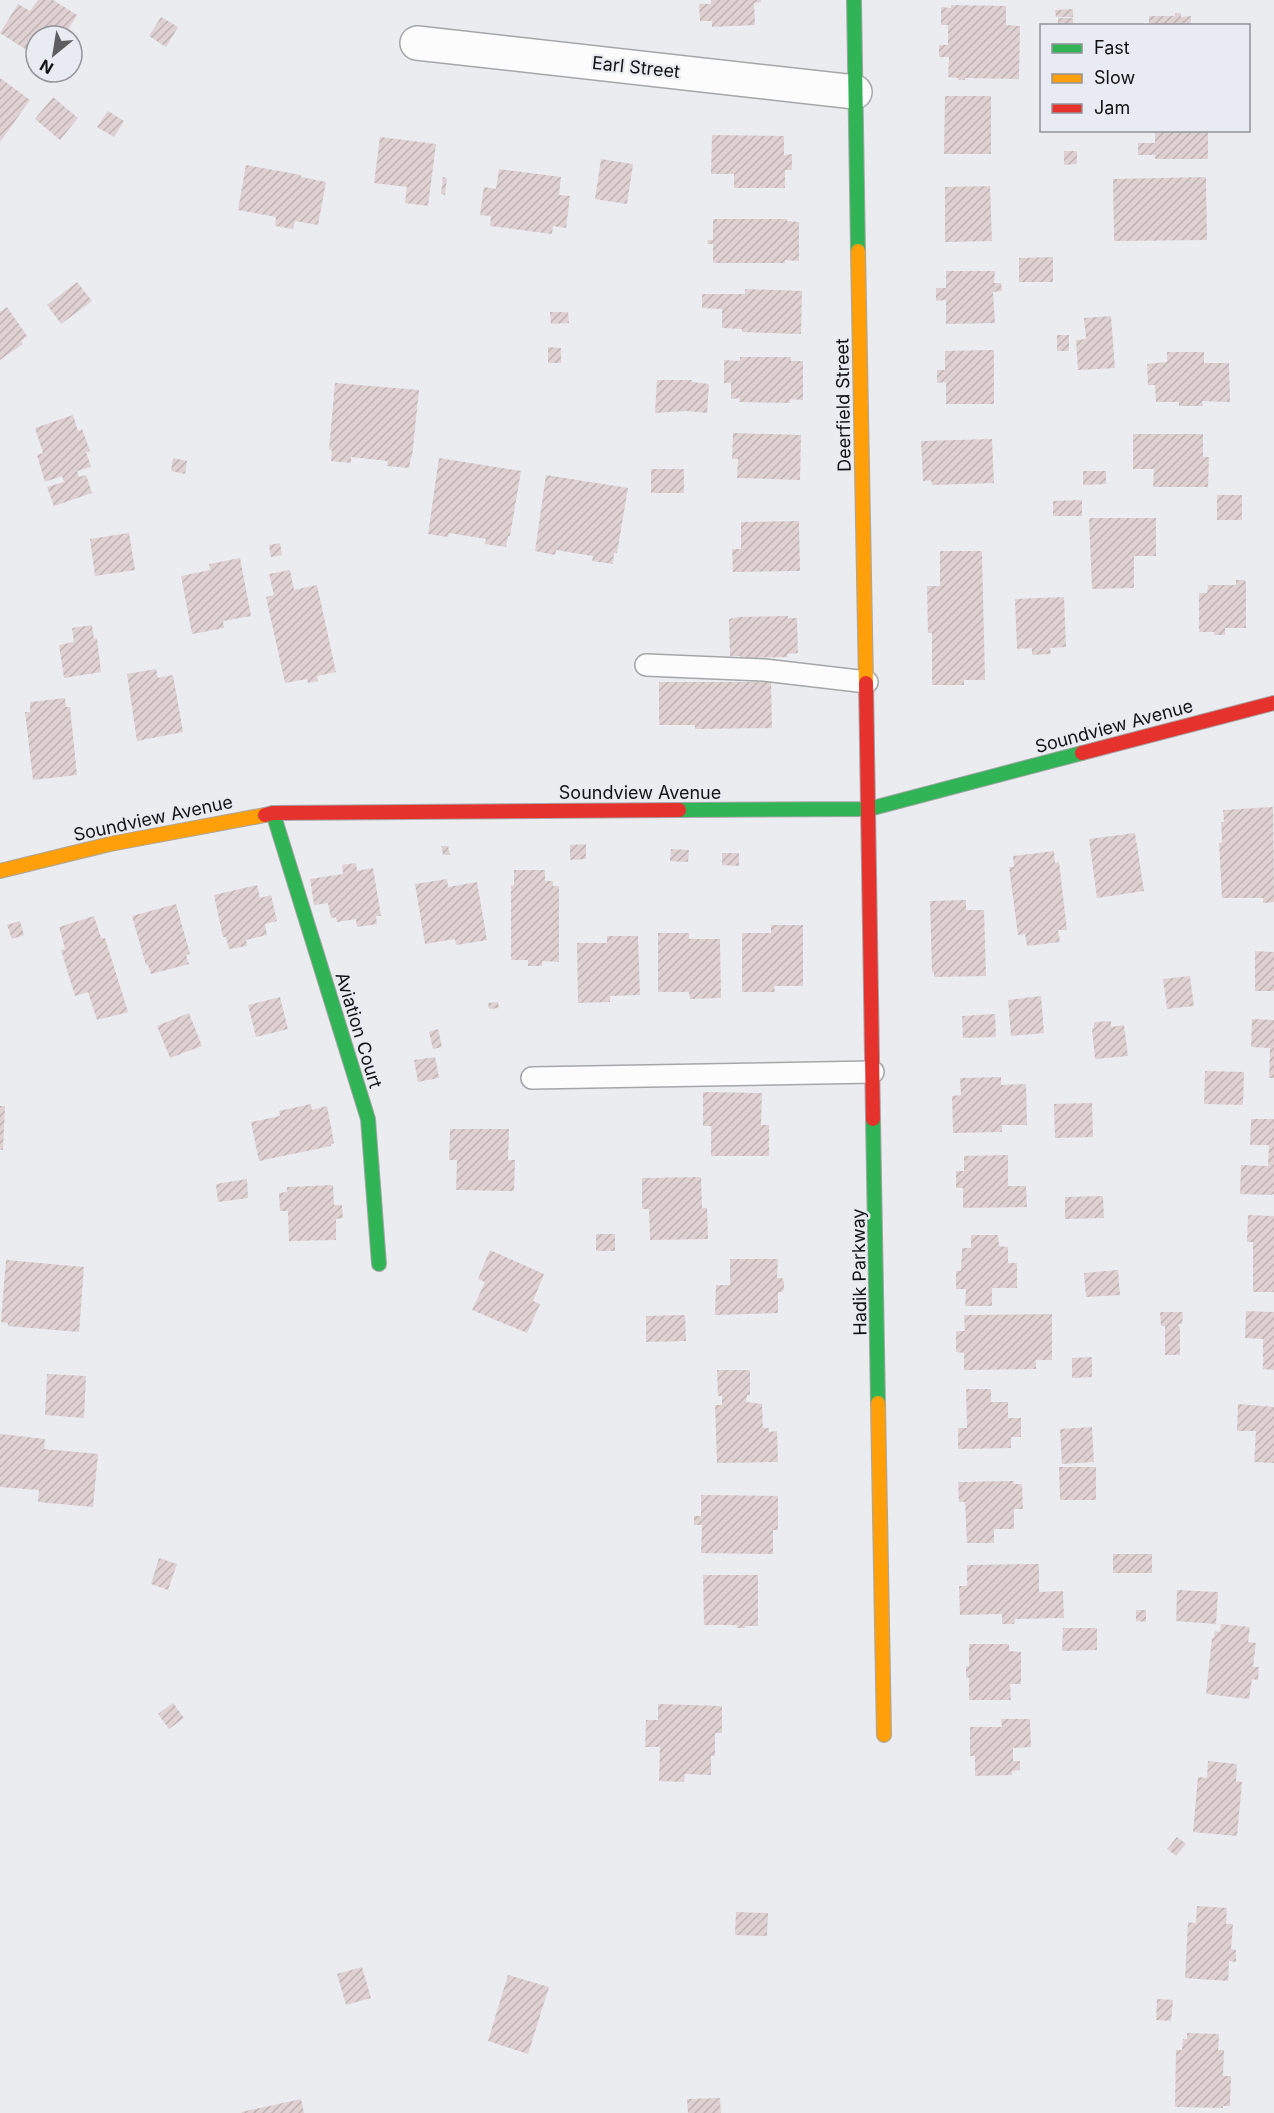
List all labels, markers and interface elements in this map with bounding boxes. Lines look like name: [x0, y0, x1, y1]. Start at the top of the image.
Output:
north arrow: [24, 24, 84, 84]
legend: [1040, 24, 1250, 132]
text: Fast: [1094, 37, 1130, 58]
street label: Earl Street: [591, 52, 681, 82]
text: N: [36, 55, 57, 79]
text: Slow: [1094, 67, 1135, 88]
text: Jam: [1094, 97, 1130, 118]
street label: Deerfield Street: [831, 338, 855, 472]
street label: Soundview Avenue: [1033, 695, 1195, 757]
street label: Soundview Avenue: [559, 782, 721, 803]
street label: Soundview Avenue: [71, 791, 235, 845]
street label: Aviation Court: [331, 970, 387, 1091]
street label: Hadik Parkway: [847, 1208, 871, 1336]

